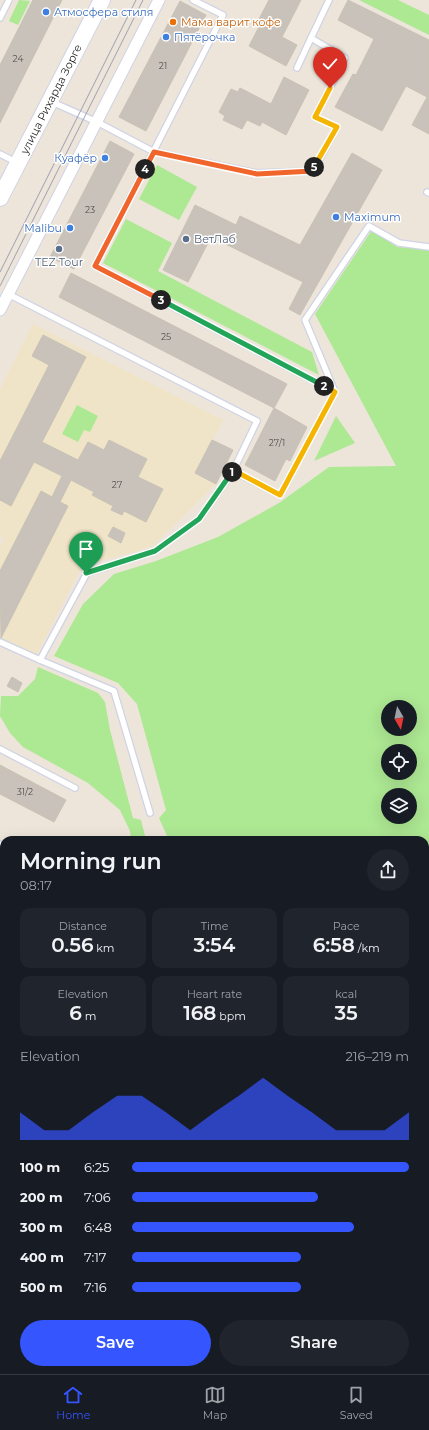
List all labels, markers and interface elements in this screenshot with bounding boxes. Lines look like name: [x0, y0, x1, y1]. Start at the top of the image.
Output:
place label: Атмосфера стиля: [54, 5, 153, 19]
marker: Атмосфера стиля: [41, 7, 51, 17]
place label: Мама варит кофе: [181, 15, 281, 29]
marker: Мама варит кофе: [168, 17, 178, 27]
place label: Пятёрочка: [174, 30, 235, 44]
marker: Пятёрочка: [161, 32, 171, 42]
street label: улица Рихарда Зорге: [17, 42, 85, 157]
pin: [313, 47, 347, 88]
house number: 24: [13, 53, 23, 64]
icon: check: [319, 53, 341, 75]
house number: 21: [159, 60, 167, 71]
place label: Куафёр: [54, 151, 97, 165]
marker: Куафёр: [100, 153, 110, 163]
pin: 5: [304, 157, 324, 177]
pin: 4: [135, 159, 155, 179]
text: 5: [311, 160, 317, 174]
text: 4: [141, 162, 149, 176]
house number: 23: [85, 204, 95, 215]
place label: Maximum: [344, 210, 401, 224]
marker: Maximum: [331, 212, 341, 222]
place label: Malibu: [24, 221, 62, 235]
marker: Malibu: [65, 223, 75, 233]
place label: ВетЛаб: [194, 232, 236, 246]
marker: ВетЛаб: [181, 234, 191, 244]
marker: TEZ Tour: [54, 244, 64, 254]
place label: TEZ Tour: [35, 255, 83, 269]
pin: 3: [151, 290, 171, 310]
text: 3: [158, 293, 164, 307]
house number: 25: [161, 331, 171, 342]
pin: 2: [314, 376, 334, 396]
text: 2: [321, 379, 327, 393]
house number: 27/1: [269, 437, 285, 448]
pin: 1: [222, 462, 242, 482]
text: 1: [230, 465, 234, 479]
house number: 27: [112, 479, 122, 490]
pin: [69, 532, 103, 573]
icon: arrive: [75, 538, 97, 560]
north arrow: [381, 700, 417, 736]
map controls: [381, 700, 417, 824]
button: locate: [381, 744, 417, 780]
house number: 31/2: [17, 786, 33, 797]
button: layers: [381, 788, 417, 824]
text: Morning run: [20, 848, 161, 875]
button: share: [367, 849, 409, 891]
text: 08:17: [20, 877, 52, 893]
text: Distance: [59, 919, 107, 933]
text: Time: [201, 919, 228, 933]
text: Pace: [333, 919, 360, 933]
text: 0.56: [51, 933, 93, 957]
text: 3:54: [194, 933, 235, 957]
text: 6:58: [313, 933, 355, 957]
text: km: [93, 941, 115, 955]
text: /km: [355, 941, 380, 955]
text: Elevation: [57, 987, 108, 1001]
text: Heart rate: [187, 987, 242, 1001]
text: kcal: [335, 987, 357, 1001]
text: 6: [69, 1001, 82, 1025]
text: 168: [183, 1001, 216, 1025]
text: 35: [335, 1001, 358, 1025]
text: m: [82, 1009, 96, 1023]
text: bpm: [216, 1009, 246, 1023]
text: Elevation: [20, 1048, 80, 1064]
text: 216–219 m: [345, 1048, 409, 1064]
text: 100 m: [20, 1159, 60, 1175]
text: 6:25: [84, 1159, 109, 1175]
text: 200 m: [20, 1189, 63, 1205]
text: 7:06: [84, 1189, 111, 1205]
text: 300 m: [20, 1219, 63, 1235]
text: 6:48: [84, 1219, 112, 1235]
text: 400 m: [20, 1249, 64, 1265]
text: 7:17: [84, 1249, 107, 1265]
text: 500 m: [20, 1279, 63, 1295]
text: 7:16: [84, 1279, 107, 1295]
button: Save: [20, 1320, 211, 1366]
button: Share: [219, 1320, 409, 1366]
tab: Home: [56, 1384, 90, 1422]
tab: Map: [203, 1384, 227, 1422]
tab: Saved: [340, 1384, 373, 1422]

